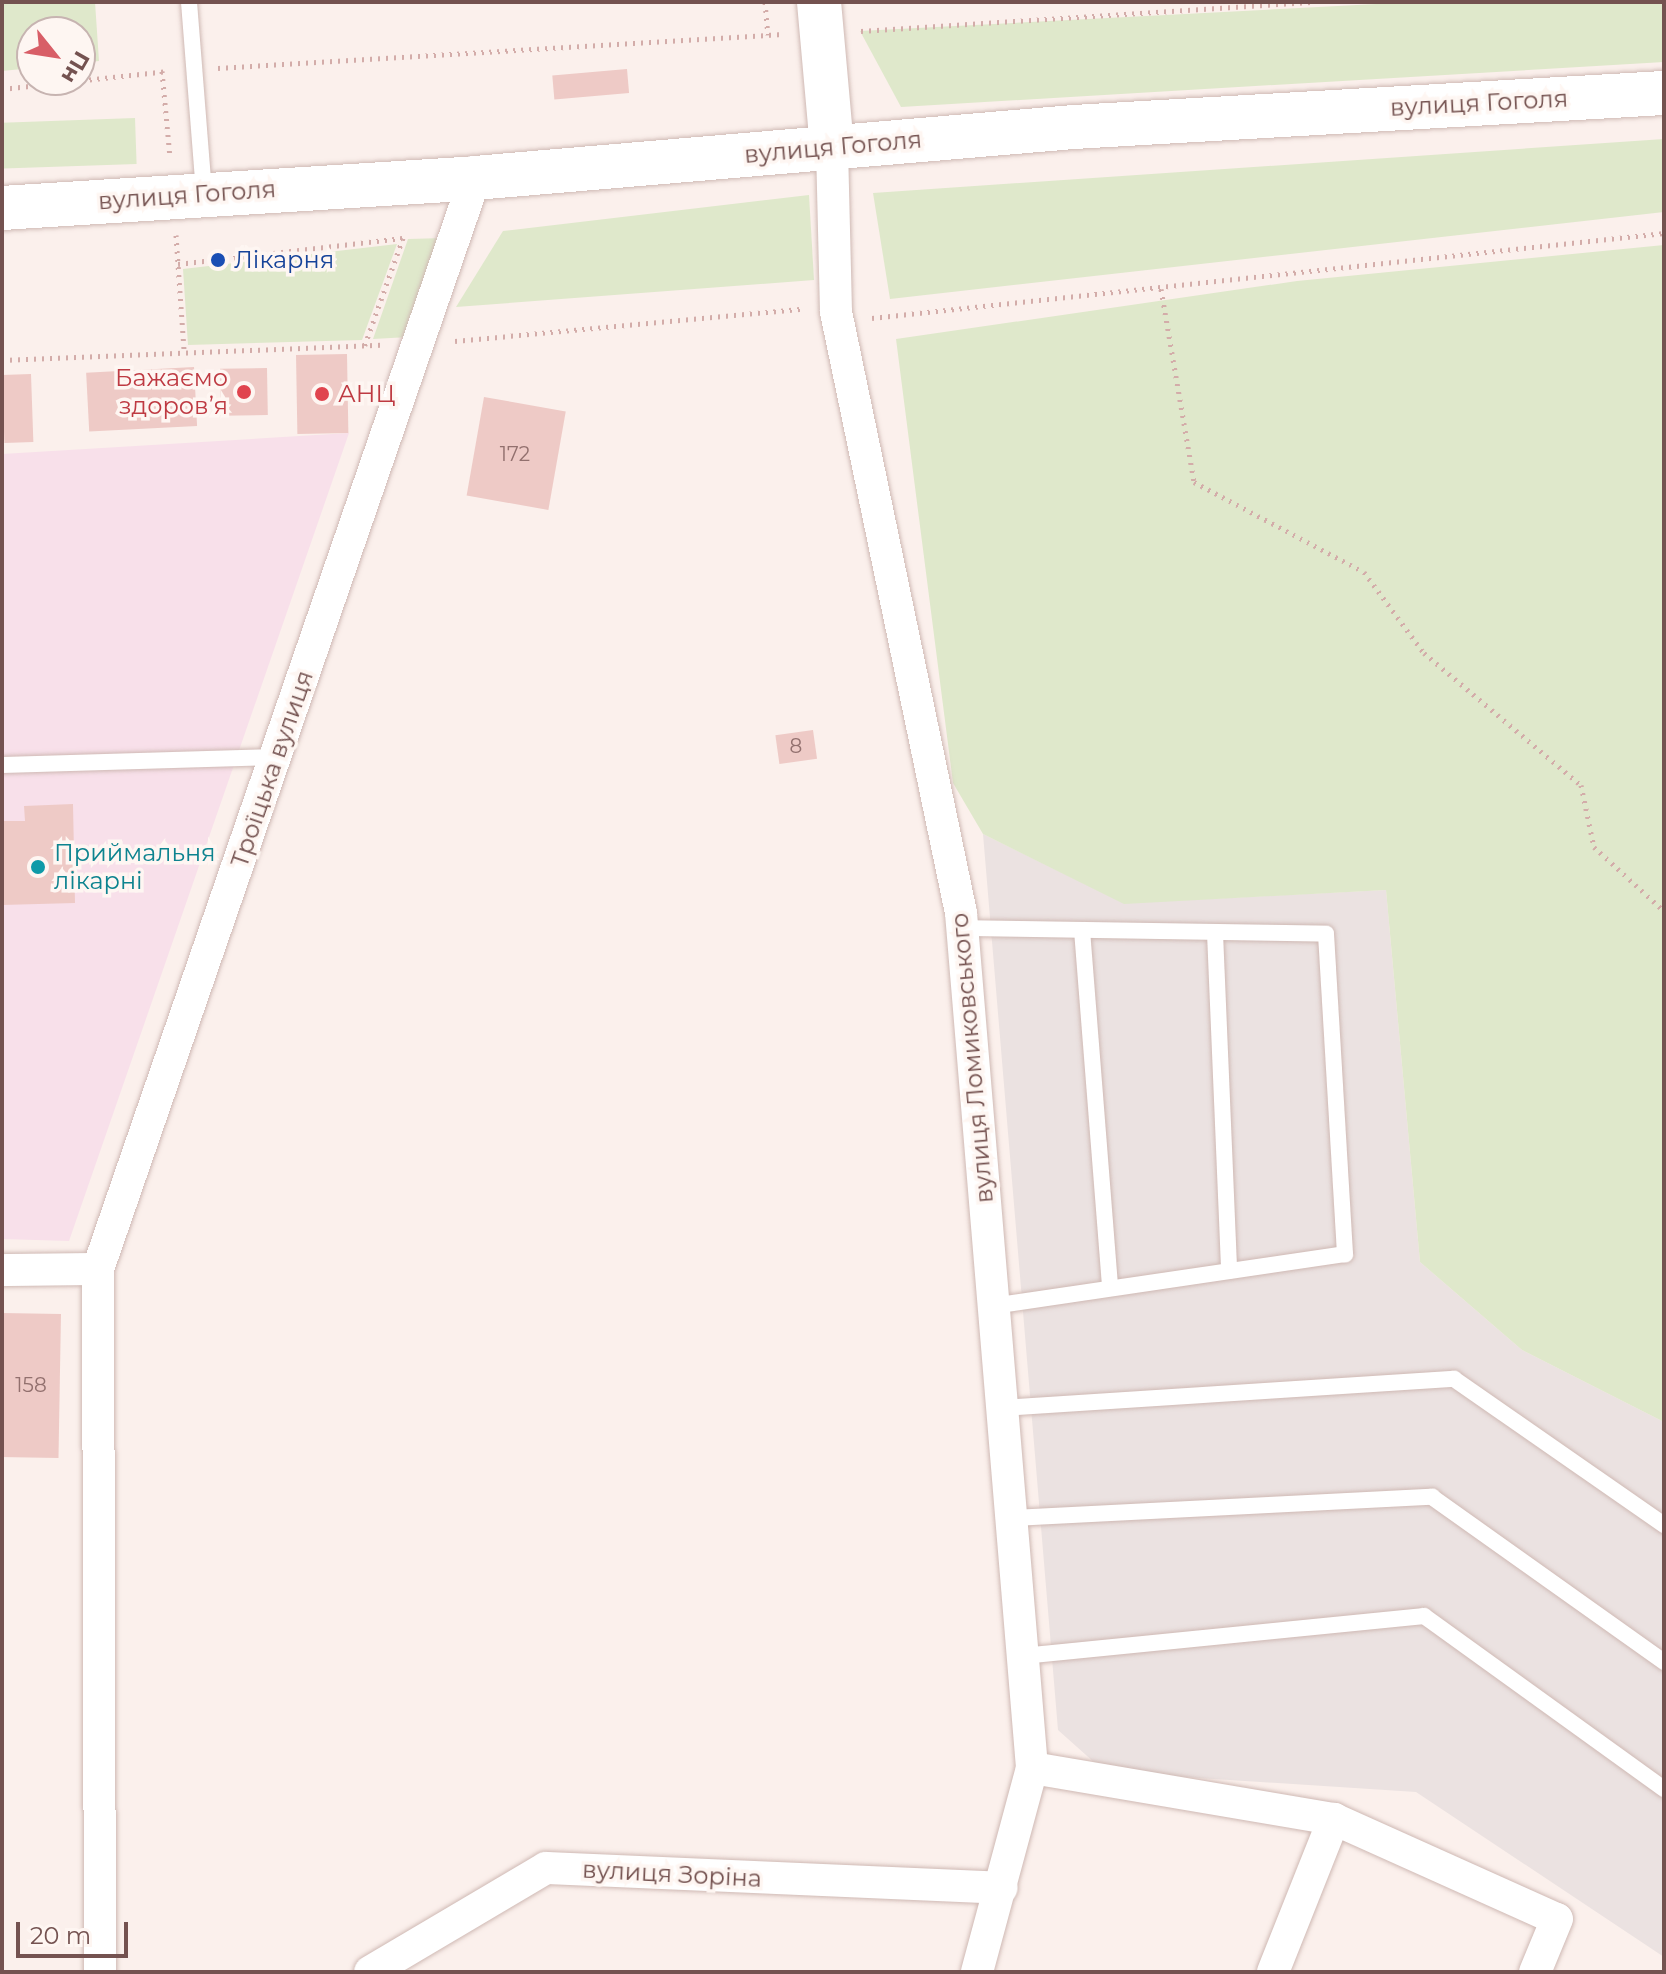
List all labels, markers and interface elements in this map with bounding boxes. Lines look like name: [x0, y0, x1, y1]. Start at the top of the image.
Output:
north arrow: [16, 16, 96, 96]
text: Пн: [56, 46, 95, 88]
street label: вулиця Гоголя: [1389, 84, 1569, 122]
street label: вулиця Гоголя: [743, 125, 923, 169]
street label: вулиця Гоголя: [97, 174, 277, 216]
place label: Лікарня: [234, 246, 334, 274]
marker: Лікарня: [209, 251, 227, 269]
place label: Бажаємо здоровʼя: [115, 364, 228, 420]
place label: АНЦ: [338, 380, 395, 408]
marker: Бажаємо здоровʼя: [235, 383, 253, 401]
marker: АНЦ: [313, 385, 331, 403]
house number: 172: [500, 442, 530, 466]
street label: Троїцька вулиця: [225, 667, 319, 871]
house number: 8: [790, 734, 802, 758]
place label: Приймальня лікарні: [54, 839, 216, 895]
marker: Приймальня лікарні: [29, 858, 47, 876]
street label: вулиця Ломиковського: [945, 912, 999, 1204]
house number: 158: [15, 1373, 47, 1397]
street label: вулиця Зоріна: [582, 1855, 762, 1893]
scale bar: [20, 1906, 132, 1956]
text: 20 m: [30, 1921, 91, 1950]

